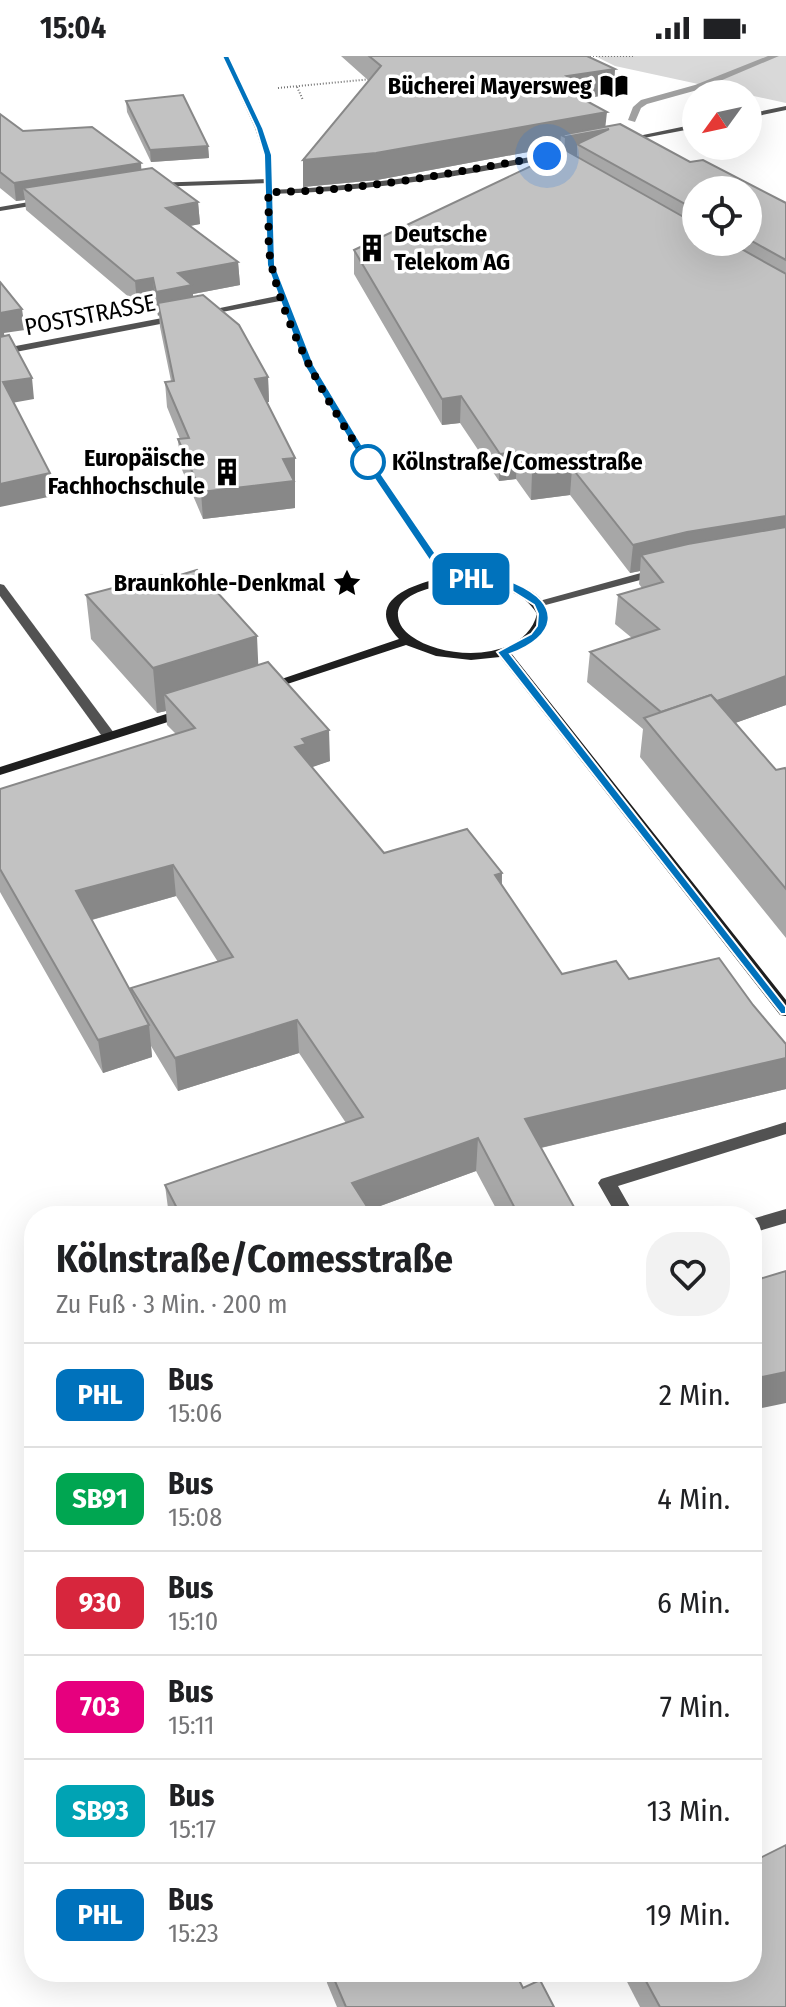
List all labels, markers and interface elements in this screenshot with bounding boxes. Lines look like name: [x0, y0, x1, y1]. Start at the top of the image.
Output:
text: 15:04: [40, 10, 106, 46]
library icon: Bücherei Mayersweg: [599, 71, 629, 101]
place label: Bücherei Mayersweg: [388, 72, 592, 100]
north arrow: [682, 80, 762, 160]
map controls: [682, 80, 762, 256]
your location: [527, 136, 567, 176]
button: locate: [682, 176, 762, 256]
place label: Deutsche Telekom AG: [394, 220, 510, 276]
building icon: Deutsche Telekom AG: [357, 233, 387, 263]
street label: POSTSTRASSE: [22, 289, 158, 341]
place label: Europäische Fachhochschule: [48, 444, 205, 500]
marker: Kölnstraße/Comesstraße: [351, 445, 385, 479]
place label: Kölnstraße/Comesstraße: [392, 448, 643, 476]
building icon: Europäische Fachhochschule: [212, 457, 242, 487]
line badge: PHL: [425, 553, 517, 605]
text: PHL: [448, 562, 494, 595]
place icon: Braunkohle-Denkmal: [332, 568, 362, 598]
place label: Braunkohle-Denkmal: [114, 569, 325, 597]
button: heart: [646, 1232, 730, 1316]
text: Kölnstraße/Comesstraße: [56, 1236, 453, 1282]
text: Zu Fuß · 3 Min. · 200 m: [56, 1289, 288, 1320]
text: Bus: [168, 1362, 213, 1398]
text: 2 Min.: [659, 1377, 730, 1413]
text: PHL: [77, 1378, 123, 1411]
text: 15:06: [168, 1398, 222, 1429]
text: Bus: [168, 1466, 213, 1502]
text: 4 Min.: [657, 1481, 730, 1517]
text: SB91: [72, 1482, 128, 1515]
text: 15:08: [168, 1502, 222, 1533]
text: Bus: [168, 1570, 213, 1606]
text: 6 Min.: [657, 1585, 730, 1621]
text: 930: [79, 1586, 121, 1619]
text: 15:10: [168, 1606, 218, 1637]
text: Bus: [168, 1674, 213, 1710]
text: 7 Min.: [660, 1689, 730, 1725]
text: 703: [80, 1690, 120, 1723]
text: 15:11: [168, 1710, 214, 1741]
text: Bus: [169, 1778, 214, 1814]
text: 13 Min.: [647, 1793, 730, 1829]
text: SB93: [72, 1794, 129, 1827]
text: 15:17: [169, 1814, 216, 1845]
text: Bus: [168, 1882, 213, 1918]
text: 19 Min.: [646, 1897, 730, 1933]
text: PHL: [77, 1898, 123, 1931]
text: 15:23: [168, 1918, 219, 1949]

